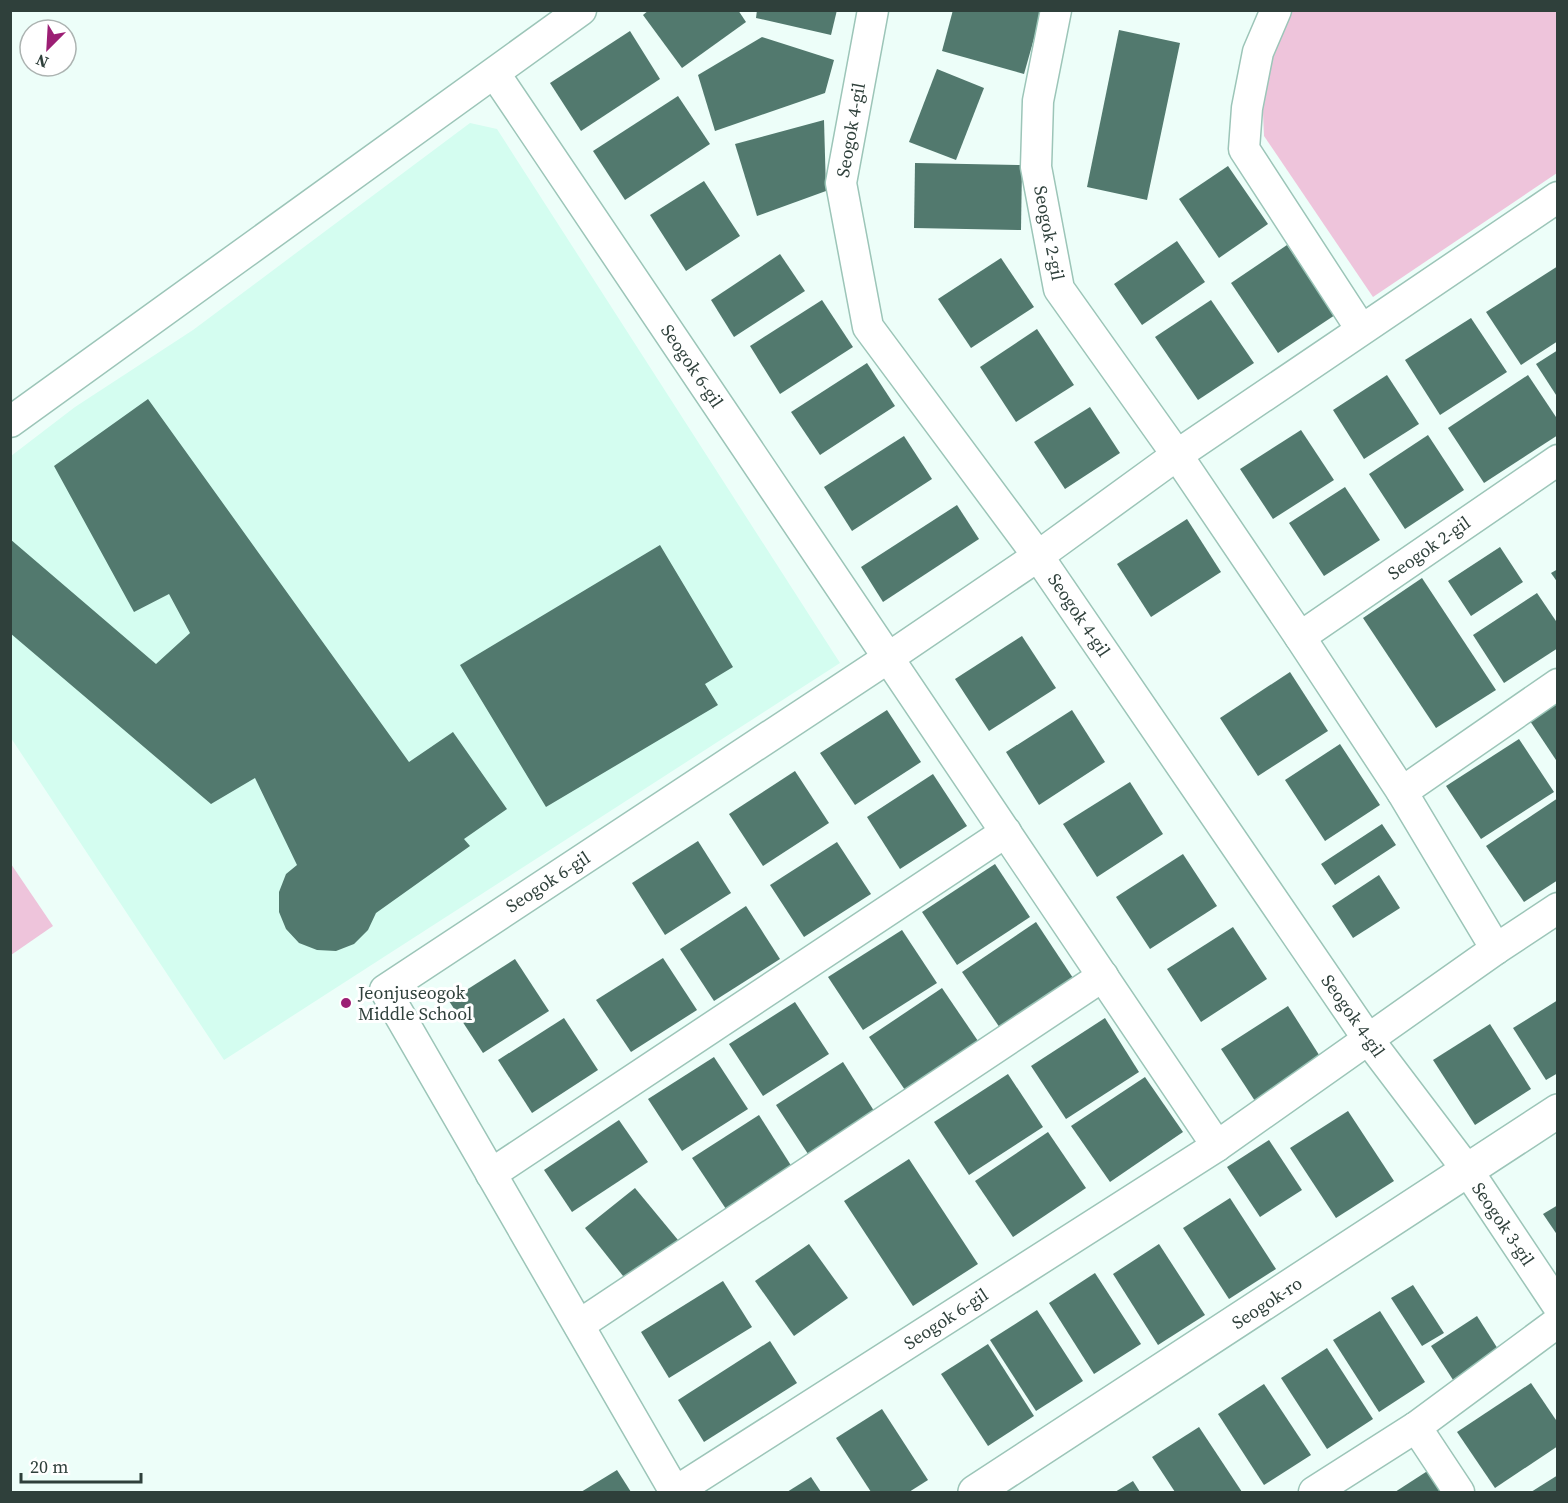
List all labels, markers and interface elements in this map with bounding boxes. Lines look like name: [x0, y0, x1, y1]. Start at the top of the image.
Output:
north arrow: [18, 18, 78, 78]
text: N: [32, 49, 52, 74]
street label: Seogok 4-gil: [830, 81, 871, 179]
street label: Seogok 2-gil: [1028, 183, 1071, 282]
street label: Seogok 6-gil: [655, 319, 730, 412]
street label: Seogok 2-gil: [1382, 510, 1475, 585]
street label: Seogok 4-gil: [1042, 568, 1117, 661]
street label: Seogok 6-gil: [501, 845, 595, 918]
street label: Seogok 4-gil: [1316, 969, 1391, 1062]
place label: Jeonjuseogok Middle School: [357, 980, 472, 1026]
marker: Jeonjuseogok Middle School: [339, 996, 353, 1010]
street label: Seogok 3-gil: [1466, 1177, 1541, 1270]
street label: Seogok-ro: [1227, 1270, 1307, 1335]
street label: Seogok 6-gil: [899, 1282, 993, 1355]
scale bar: [21, 1446, 141, 1484]
text: 20 m: [30, 1454, 68, 1479]

